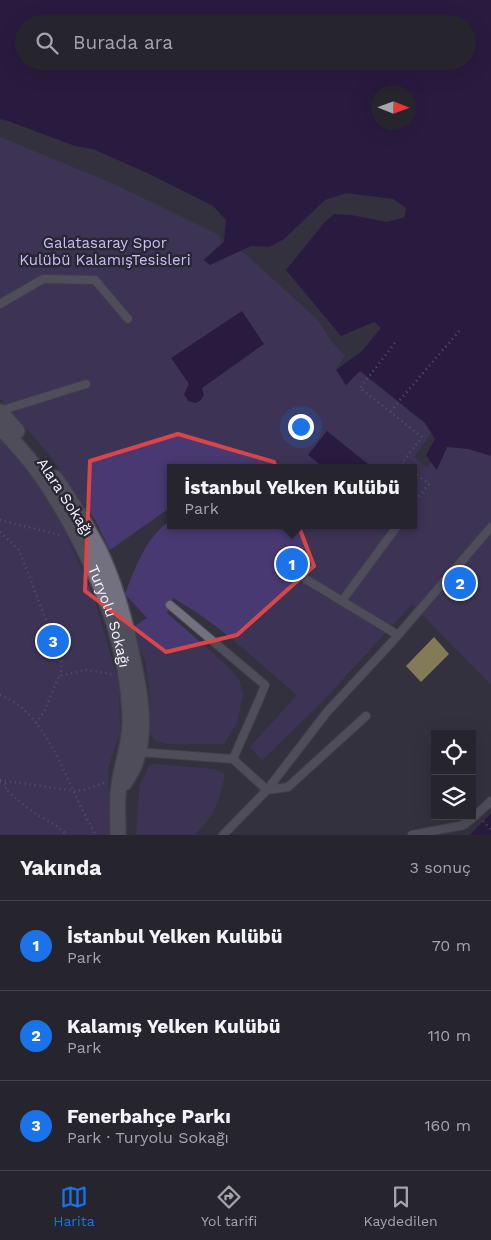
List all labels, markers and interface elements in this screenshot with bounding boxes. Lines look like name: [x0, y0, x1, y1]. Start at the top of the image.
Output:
search box: [15, 15, 476, 70]
icon: search: [33, 29, 61, 57]
text: Burada ara: [73, 31, 173, 54]
north arrow: [371, 85, 416, 130]
park label: Galatasaray Spor Kulübü KalamışTesisleri: [19, 234, 191, 269]
your location: [288, 414, 314, 440]
street label: Alara Sokağı: [33, 455, 97, 539]
popup: [167, 464, 417, 529]
text: İstanbul Yelken Kulübü: [184, 476, 400, 499]
text: Park: [184, 499, 219, 518]
pin: 1: [276, 545, 308, 583]
street label: Turyolu Sokağı: [84, 562, 133, 669]
pin: 2: [444, 564, 476, 602]
pin: 3: [37, 622, 69, 660]
map controls: [431, 730, 476, 820]
button: locate: [431, 730, 476, 775]
button: layers: [431, 775, 476, 820]
text: Yakında: [20, 855, 101, 880]
text: 3 sonuç: [409, 858, 471, 877]
text: İstanbul Yelken Kulübü: [67, 925, 282, 948]
text: 1: [33, 936, 39, 955]
text: 70 m: [432, 936, 471, 955]
text: Park: [67, 948, 101, 967]
text: Kalamış Yelken Kulübü: [67, 1015, 280, 1038]
text: 2: [31, 1026, 41, 1045]
text: 110 m: [428, 1026, 471, 1045]
text: Park: [67, 1038, 101, 1057]
text: Fenerbahçe Parkı: [67, 1105, 231, 1128]
text: 3: [31, 1116, 41, 1135]
text: 160 m: [424, 1116, 471, 1135]
text: Park · Turyolu Sokağı: [67, 1128, 229, 1147]
tab: Harita: [53, 1183, 95, 1229]
tab: Yol tarifi: [201, 1183, 257, 1229]
tab: Kaydedilen: [364, 1183, 438, 1229]

